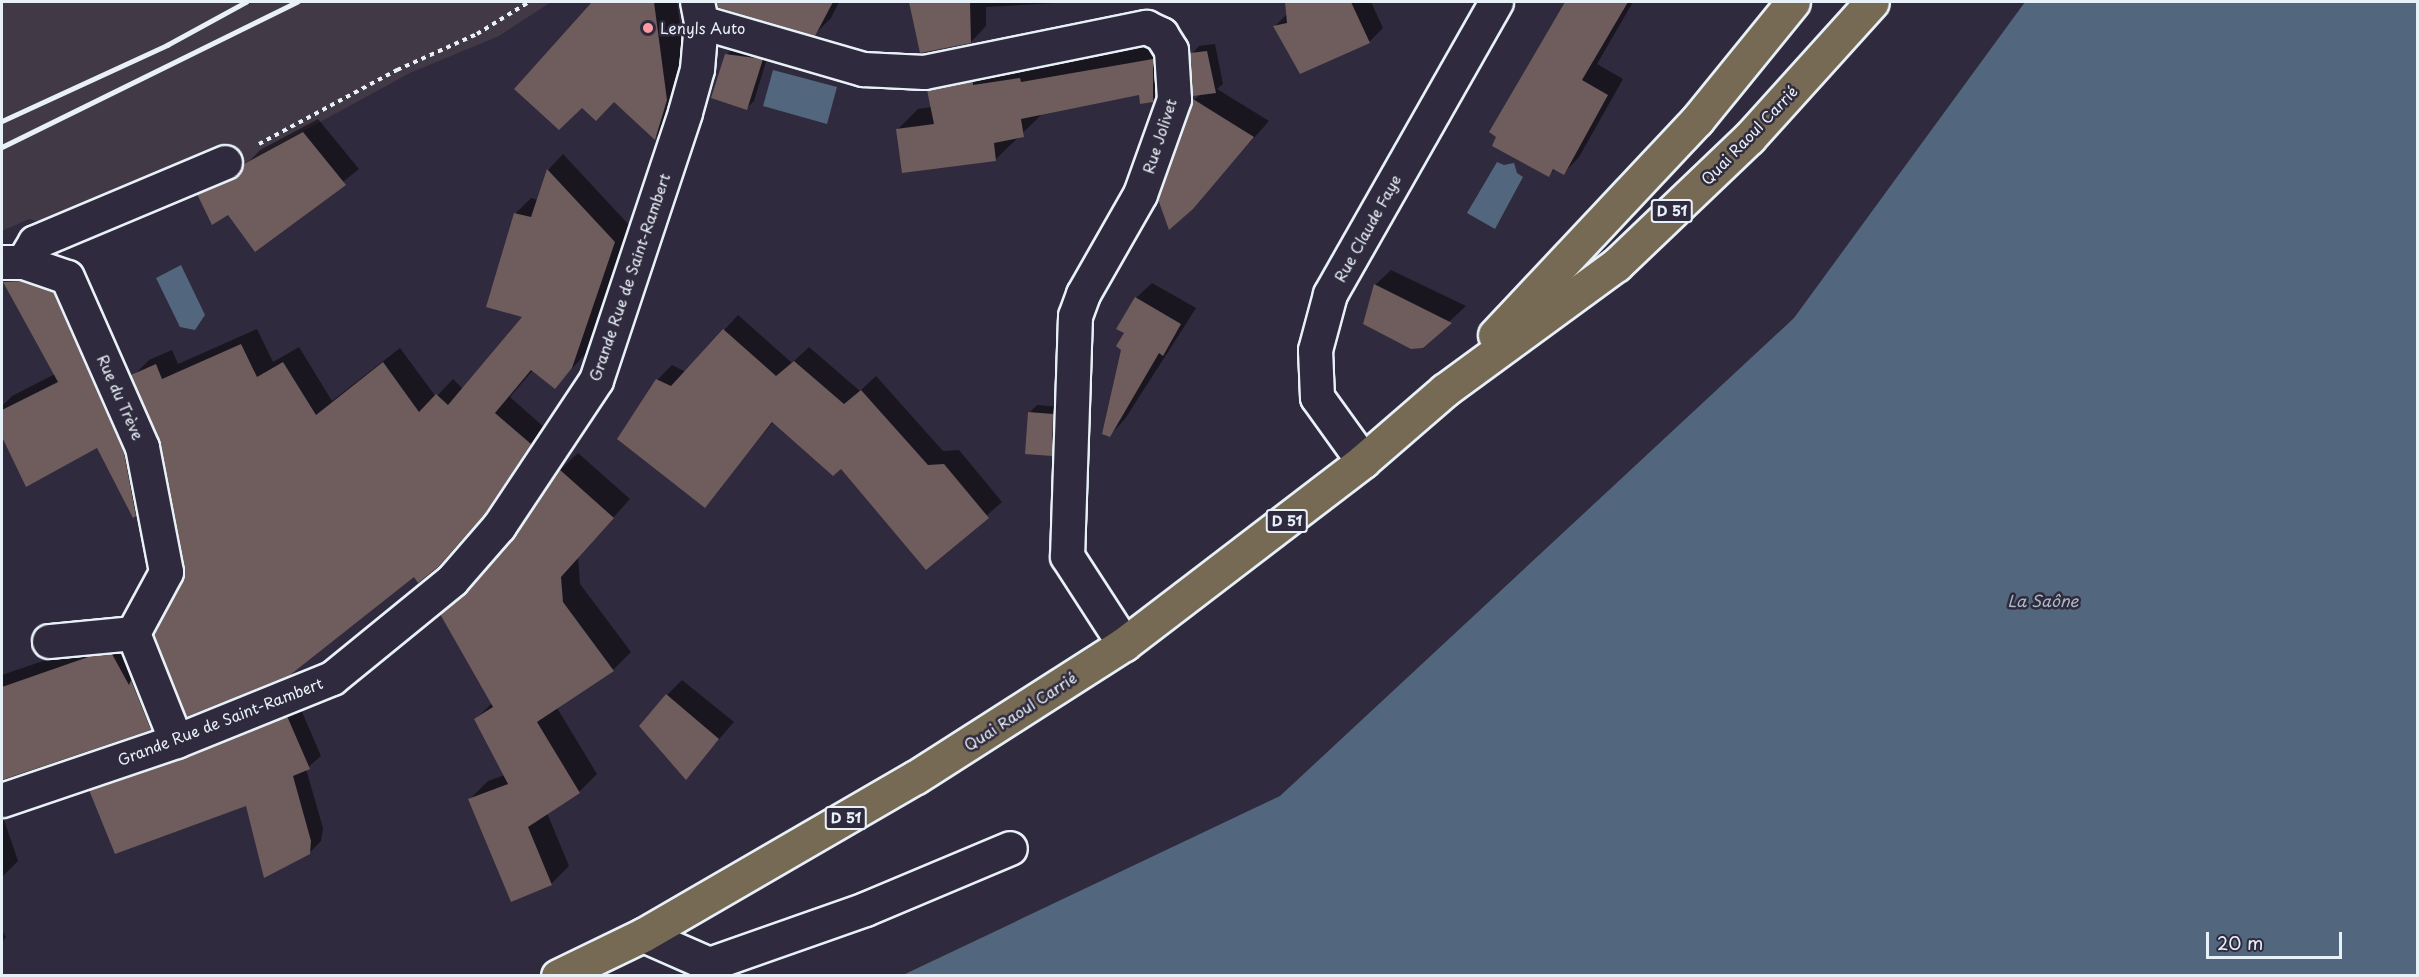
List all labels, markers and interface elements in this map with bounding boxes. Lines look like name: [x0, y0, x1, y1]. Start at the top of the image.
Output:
place label: Lenyls Auto: [660, 19, 746, 37]
marker: Lenyls Auto: [641, 21, 655, 35]
street label: Quai Raoul Carrié: [1697, 82, 1801, 188]
street label: Rue Jolivet: [1138, 96, 1180, 176]
street label: Grande Rue de Saint-Rambert: [585, 170, 673, 384]
street label: Rue Claude Faye: [1330, 170, 1404, 286]
road number: D 51: [1650, 200, 1694, 222]
street label: Rue du Trève: [94, 351, 148, 443]
road number: D 51: [1264, 510, 1310, 532]
water label: La Saône: [2007, 590, 2079, 610]
street label: Quai Raoul Carrié: [960, 668, 1080, 754]
street label: Grande Rue de Saint-Rambert: [114, 673, 326, 769]
road number: D 51: [824, 807, 868, 829]
scale bar: [2209, 920, 2346, 958]
text: 20 m: [2217, 929, 2263, 956]

